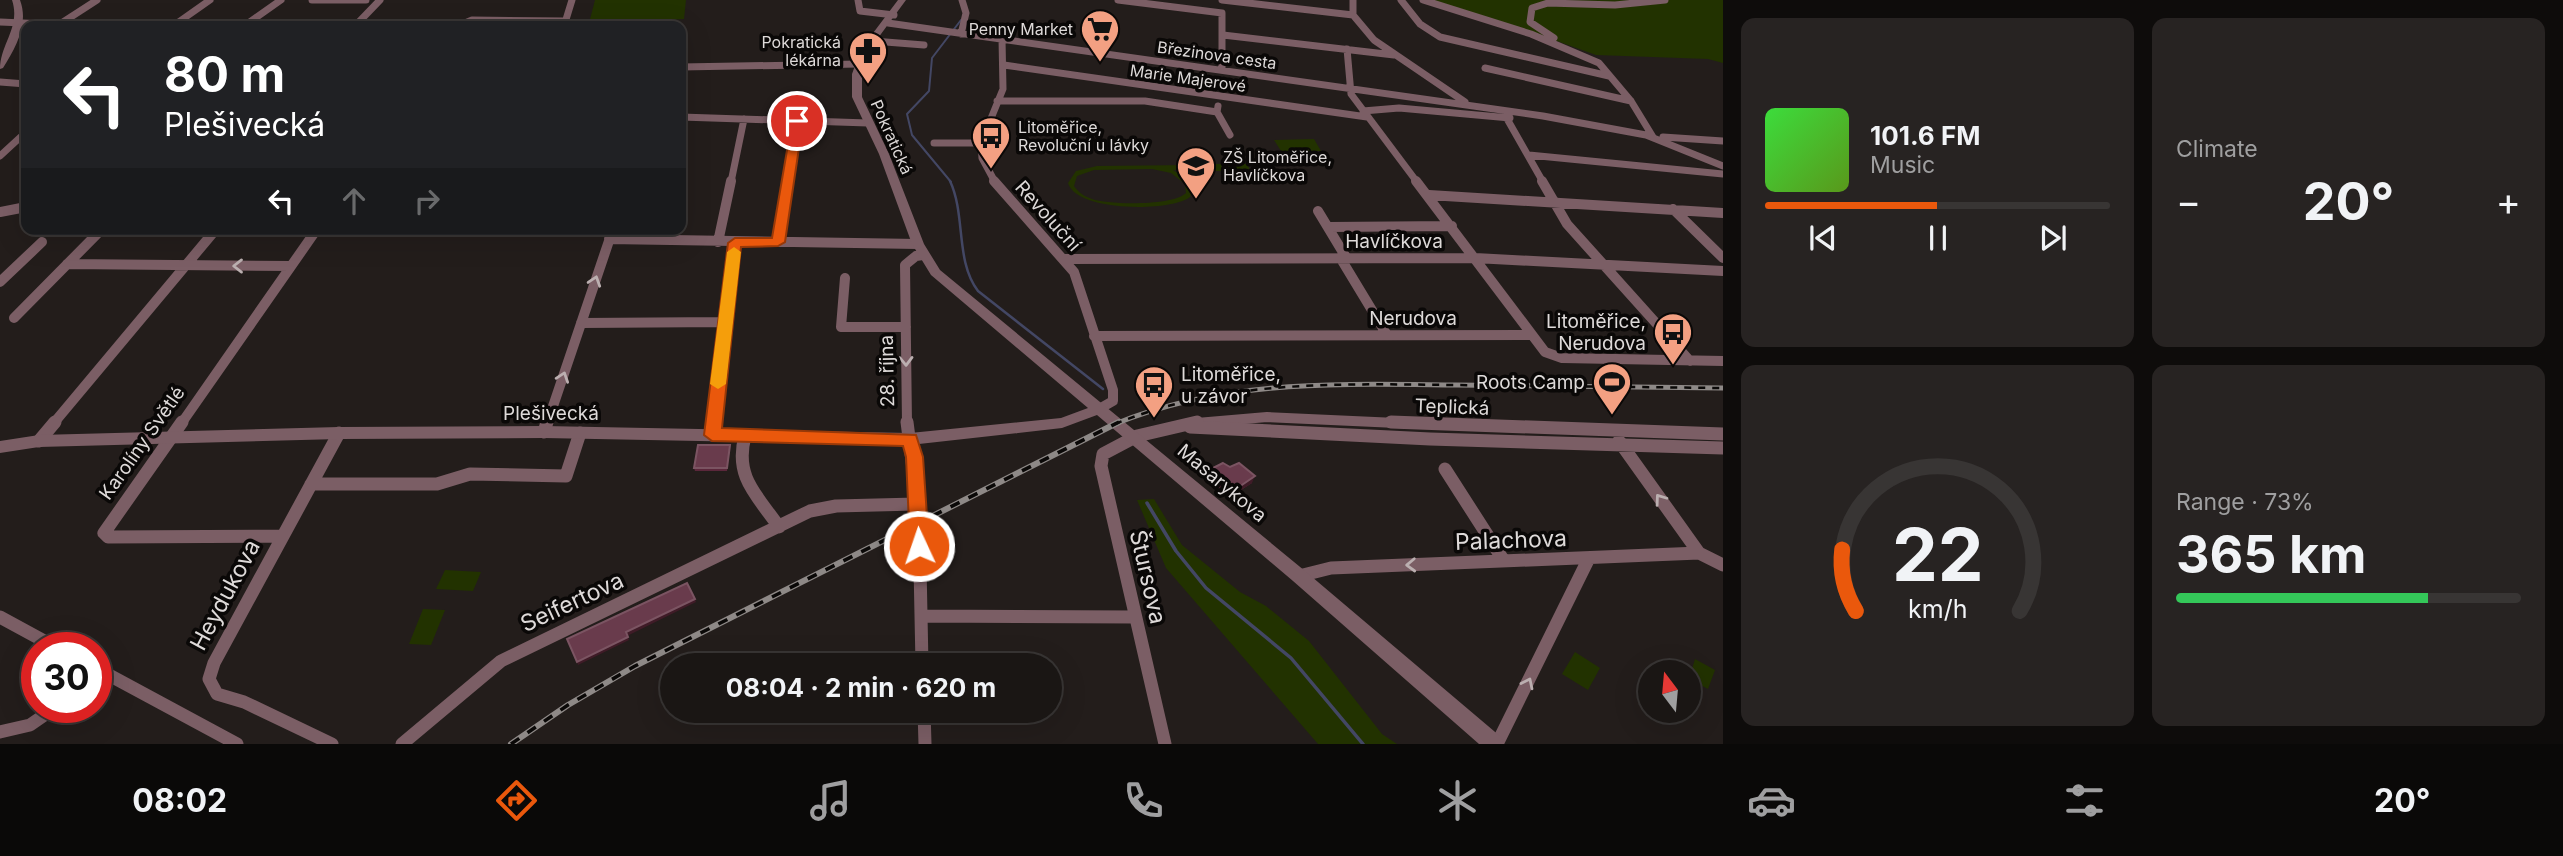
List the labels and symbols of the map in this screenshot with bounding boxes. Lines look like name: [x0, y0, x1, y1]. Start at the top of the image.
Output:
supermarket icon: Penny Market: [1079, 8, 1121, 63]
place label: Penny Market: [969, 19, 1073, 39]
pharmacy icon: Pokratická lékárna: [847, 30, 889, 85]
place label: Pokratická lékárna: [761, 32, 841, 70]
street label: Březinova cesta: [1156, 37, 1278, 73]
street label: Marie Majerové: [1129, 60, 1247, 96]
pin: [767, 91, 827, 151]
street label: Pokratická: [867, 97, 917, 177]
bus stop icon: Litoměřice, Revoluční u lávky: [970, 115, 1012, 170]
place label: Litoměřice, Revoluční u lávky: [1018, 117, 1149, 155]
school or university icon: ZŠ Litoměřice, Havlíčkova: [1175, 145, 1217, 200]
place label: ZŠ Litoměřice, Havlíčkova: [1223, 147, 1332, 185]
street label: Revoluční: [1010, 176, 1086, 256]
street label: Havlíčkova: [1345, 230, 1443, 253]
one-way arrow: [232, 258, 243, 274]
one-way arrow: [587, 275, 601, 287]
street label: Nerudova: [1369, 307, 1457, 330]
place label: Litoměřice, Nerudova: [1546, 310, 1646, 355]
bus stop icon: Litoměřice, Nerudova: [1652, 311, 1694, 366]
street label: 28. října: [875, 335, 899, 407]
one-way arrow: [899, 356, 914, 367]
sports icon: Roots Camp: [1591, 361, 1633, 416]
place label: Litoměřice, u závor: [1181, 363, 1281, 408]
bus stop icon: Litoměřice, u závor: [1133, 364, 1175, 419]
place label: Roots Camp: [1476, 371, 1585, 394]
one-way arrow: [555, 372, 569, 384]
street label: Karolíny Světlé: [94, 382, 190, 504]
street label: Teplická: [1414, 394, 1490, 420]
street label: Plešivecká: [503, 402, 599, 425]
street label: Masarykova: [1173, 439, 1271, 527]
one-way arrow: [1656, 494, 1668, 507]
position arrow: [882, 509, 956, 583]
street label: Palachova: [1455, 524, 1567, 556]
street label: Štursova: [1124, 527, 1172, 627]
street label: Heydukova: [184, 535, 266, 655]
one-way arrow: [1405, 557, 1416, 572]
street label: Seifertova: [516, 566, 628, 638]
speed limit sign: 30: [21, 632, 112, 723]
north arrow: [1638, 660, 1701, 723]
one-way arrow: [1519, 678, 1533, 690]

